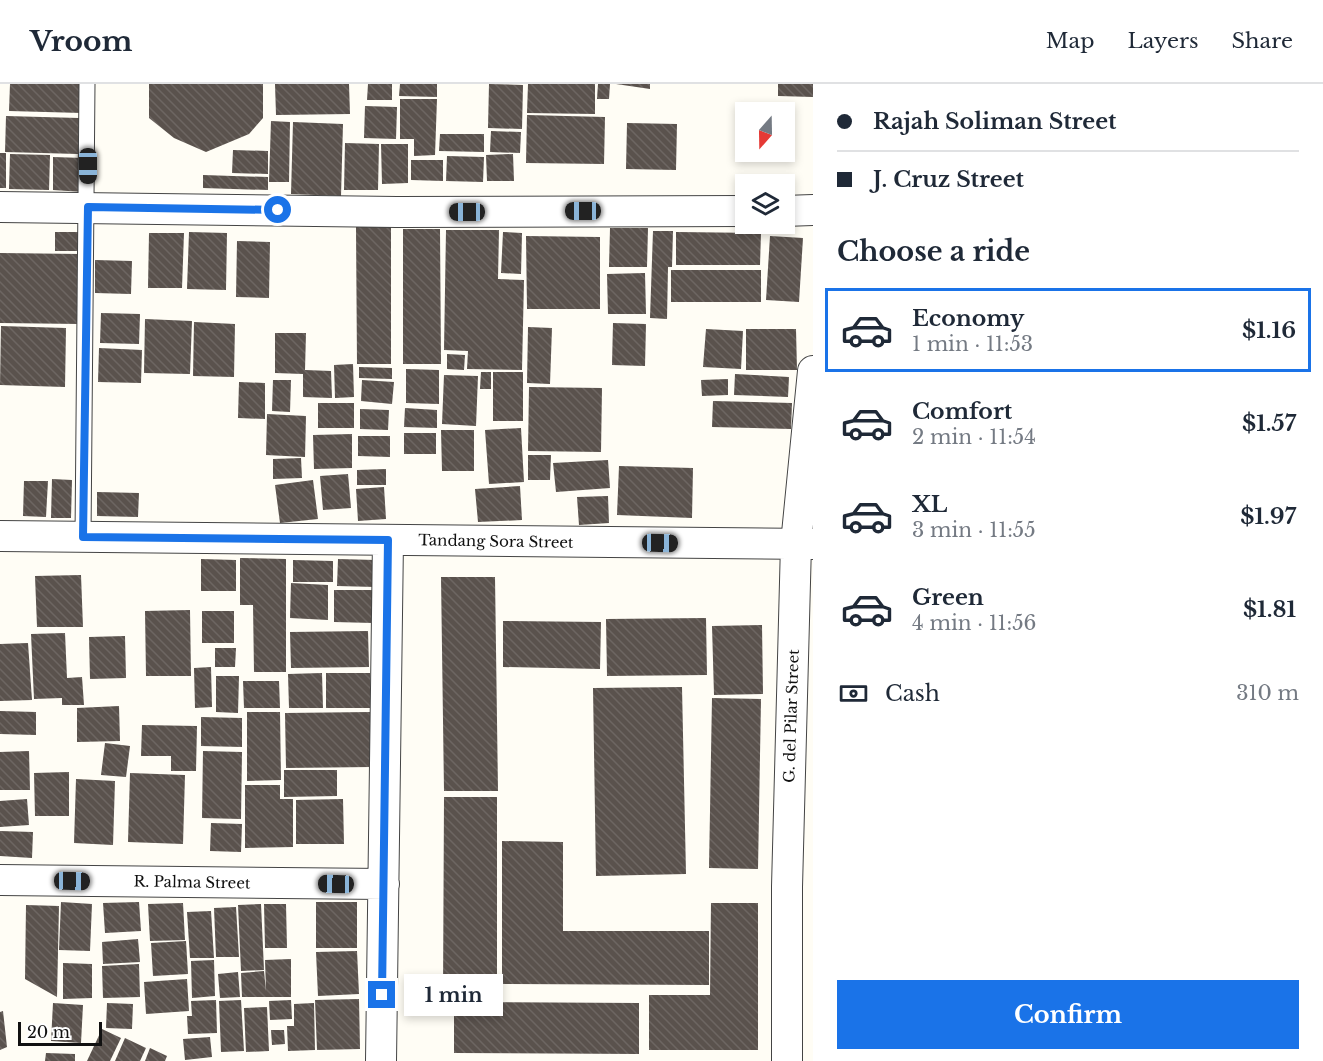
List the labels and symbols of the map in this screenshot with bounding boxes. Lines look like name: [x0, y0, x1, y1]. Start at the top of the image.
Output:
north arrow: [735, 102, 795, 162]
car: [79, 148, 97, 184]
route start: [264, 196, 291, 223]
car: [565, 202, 601, 220]
car: [449, 203, 485, 221]
street label: Tandang Sora Street: [418, 530, 574, 552]
car: [642, 534, 678, 552]
street label: G. del Pilar Street: [779, 648, 803, 783]
street label: R. Palma Street: [133, 871, 251, 893]
car: [54, 872, 90, 890]
car: [318, 875, 354, 893]
callout: 1 min: [403, 974, 502, 1016]
route end: [368, 981, 395, 1008]
scale bar: [18, 1019, 102, 1046]

